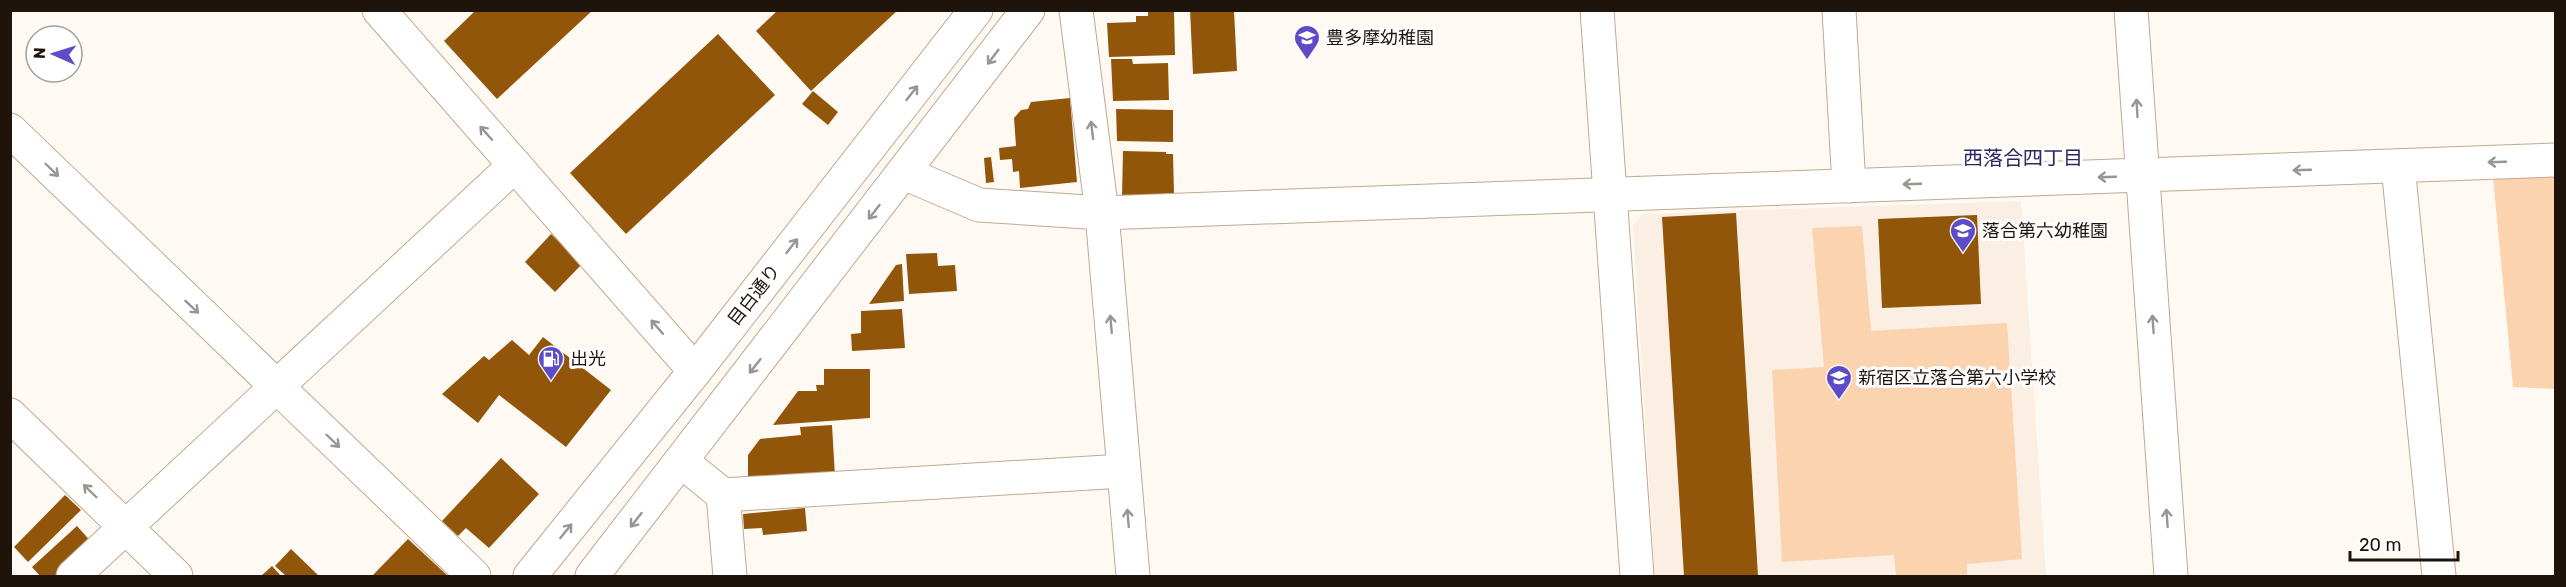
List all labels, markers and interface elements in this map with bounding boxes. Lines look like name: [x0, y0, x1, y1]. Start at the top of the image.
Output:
school or university icon: 豊多摩幼稚園: [1292, 23, 1322, 61]
north arrow: [24, 24, 84, 84]
place label: 豊多摩幼稚園: [1326, 27, 1434, 49]
text: N: [30, 47, 49, 59]
one-way arrow: [987, 49, 1000, 65]
one-way arrow: [905, 85, 918, 101]
one-way arrow: [2132, 99, 2143, 119]
one-way arrow: [1086, 121, 1097, 140]
one-way arrow: [479, 125, 493, 140]
district label: 西落合四丁目: [1963, 146, 2083, 170]
one-way arrow: [2488, 156, 2508, 168]
one-way arrow: [45, 163, 60, 178]
one-way arrow: [2293, 164, 2313, 175]
one-way arrow: [2098, 171, 2118, 183]
one-way arrow: [1903, 178, 1923, 190]
one-way arrow: [868, 203, 881, 219]
school or university icon: 落合第六幼稚園: [1948, 216, 1978, 254]
place label: 落合第六幼稚園: [1982, 220, 2108, 242]
one-way arrow: [786, 239, 798, 255]
street label: 目白通り: [723, 260, 785, 330]
one-way arrow: [184, 299, 199, 313]
one-way arrow: [1105, 314, 1116, 334]
one-way arrow: [2147, 314, 2158, 334]
one-way arrow: [650, 319, 664, 334]
fuel station icon: 出光: [536, 344, 566, 382]
place label: 出光: [570, 348, 606, 370]
one-way arrow: [748, 358, 761, 374]
school or university icon: 新宿区立落合第六小学校: [1824, 363, 1854, 401]
place label: 新宿区立落合第六小学校: [1858, 367, 2056, 389]
one-way arrow: [326, 433, 341, 448]
one-way arrow: [82, 484, 97, 498]
one-way arrow: [1122, 509, 1133, 529]
one-way arrow: [2161, 509, 2172, 529]
one-way arrow: [629, 512, 642, 528]
one-way arrow: [560, 523, 573, 539]
scale bar: [2350, 524, 2458, 562]
text: 20 m: [2359, 534, 2401, 556]

